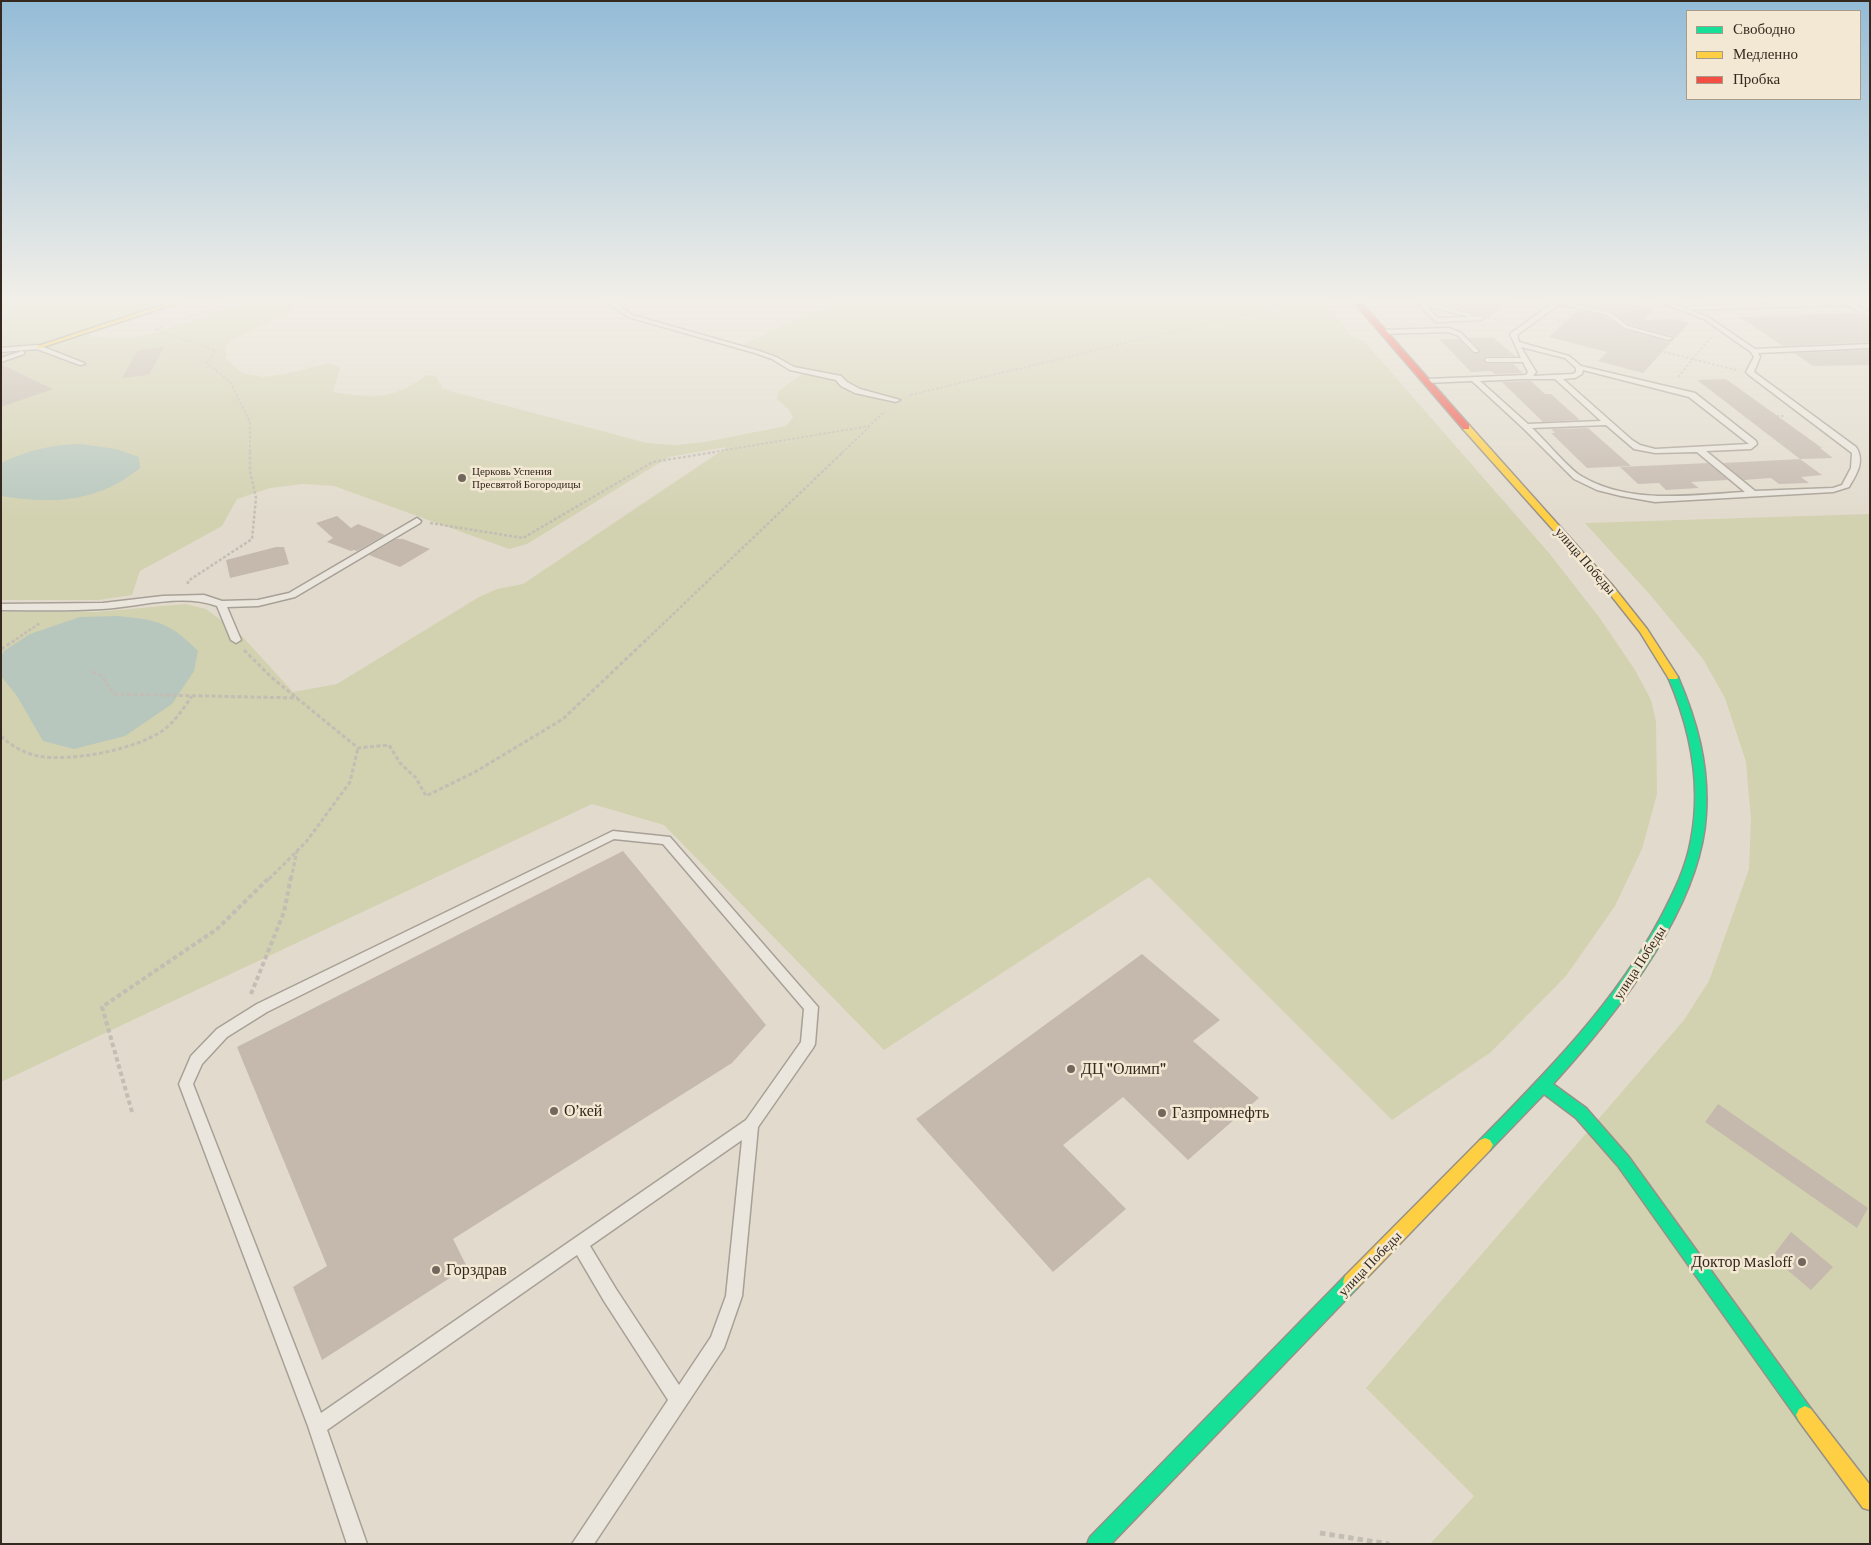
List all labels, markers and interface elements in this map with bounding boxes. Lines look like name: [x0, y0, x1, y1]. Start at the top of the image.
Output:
legend: [1686, 10, 1861, 100]
text: Свободно: [1733, 21, 1795, 37]
text: Медленно: [1733, 46, 1798, 62]
text: Пробка: [1733, 71, 1780, 87]
place label: Церковь Успения Пресвятой Богородицы: [472, 465, 581, 491]
marker: Церковь Успения Пресвятой Богородицы: [456, 472, 468, 484]
street label: улица Победы: [1551, 524, 1619, 598]
street label: улица Победы: [1610, 923, 1670, 1003]
place label: ДЦ "Олимп": [1081, 1059, 1166, 1079]
marker: ДЦ "Олимп": [1065, 1063, 1077, 1075]
place label: О’кей: [564, 1101, 602, 1121]
place label: Газпромнефть: [1172, 1103, 1269, 1123]
marker: О’кей: [548, 1105, 560, 1117]
marker: Газпромнефть: [1156, 1107, 1168, 1119]
street label: улица Победы: [1335, 1228, 1405, 1300]
place label: Доктор Masloff: [1691, 1252, 1792, 1272]
marker: Доктор Masloff: [1796, 1256, 1808, 1268]
place label: Горздрав: [446, 1260, 507, 1280]
marker: Горздрав: [430, 1264, 442, 1276]

